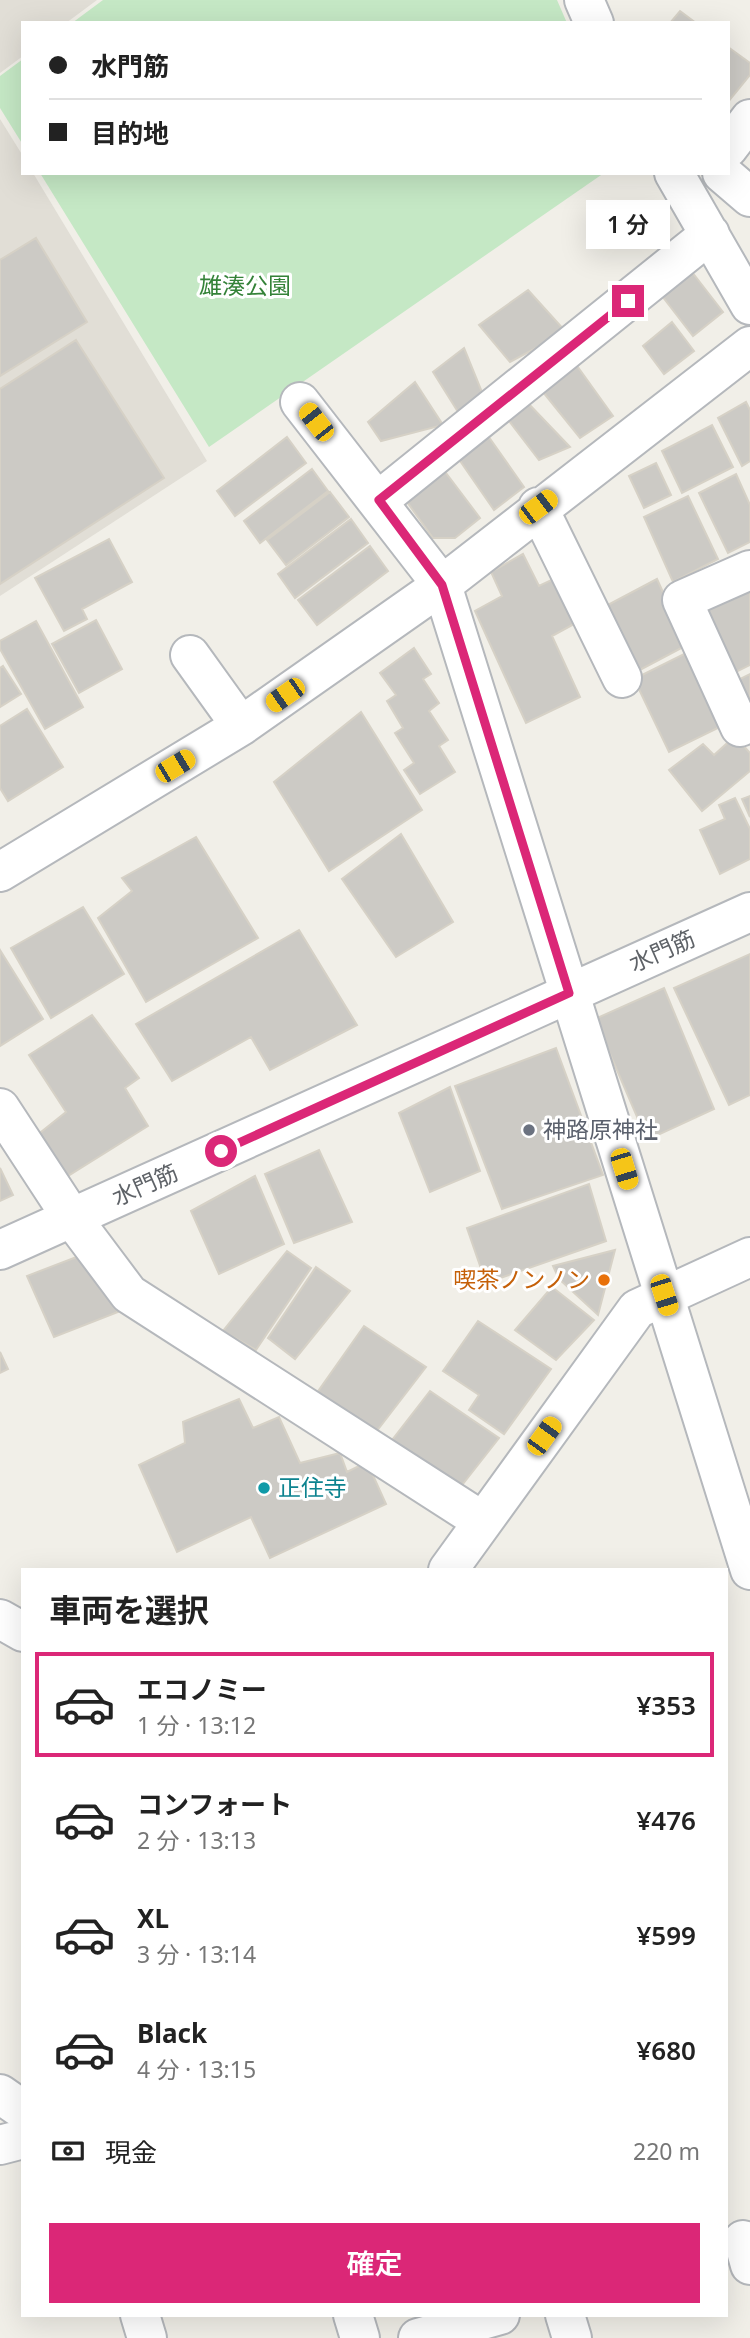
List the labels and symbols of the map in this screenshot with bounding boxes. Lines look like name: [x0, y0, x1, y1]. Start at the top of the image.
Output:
callout: 1 分: [586, 200, 670, 248]
park label: 雄湊公園: [199, 269, 291, 301]
route end: [612, 285, 644, 317]
car: [295, 399, 338, 445]
car: [515, 486, 562, 528]
car: [262, 674, 309, 716]
car: [152, 746, 199, 786]
street label: 水門筋: [624, 921, 700, 979]
place label: 神路原神社: [543, 1113, 658, 1145]
marker: 神路原神社: [521, 1122, 537, 1138]
route start: [205, 1135, 237, 1167]
car: [608, 1146, 641, 1192]
street label: 水門筋: [107, 1155, 183, 1213]
place label: 喫茶ノンノン: [453, 1263, 590, 1295]
marker: 喫茶ノンノン: [596, 1272, 612, 1288]
car: [648, 1272, 681, 1318]
car: [524, 1413, 565, 1459]
place label: 正住寺: [278, 1471, 347, 1503]
marker: 正住寺: [256, 1480, 272, 1496]

